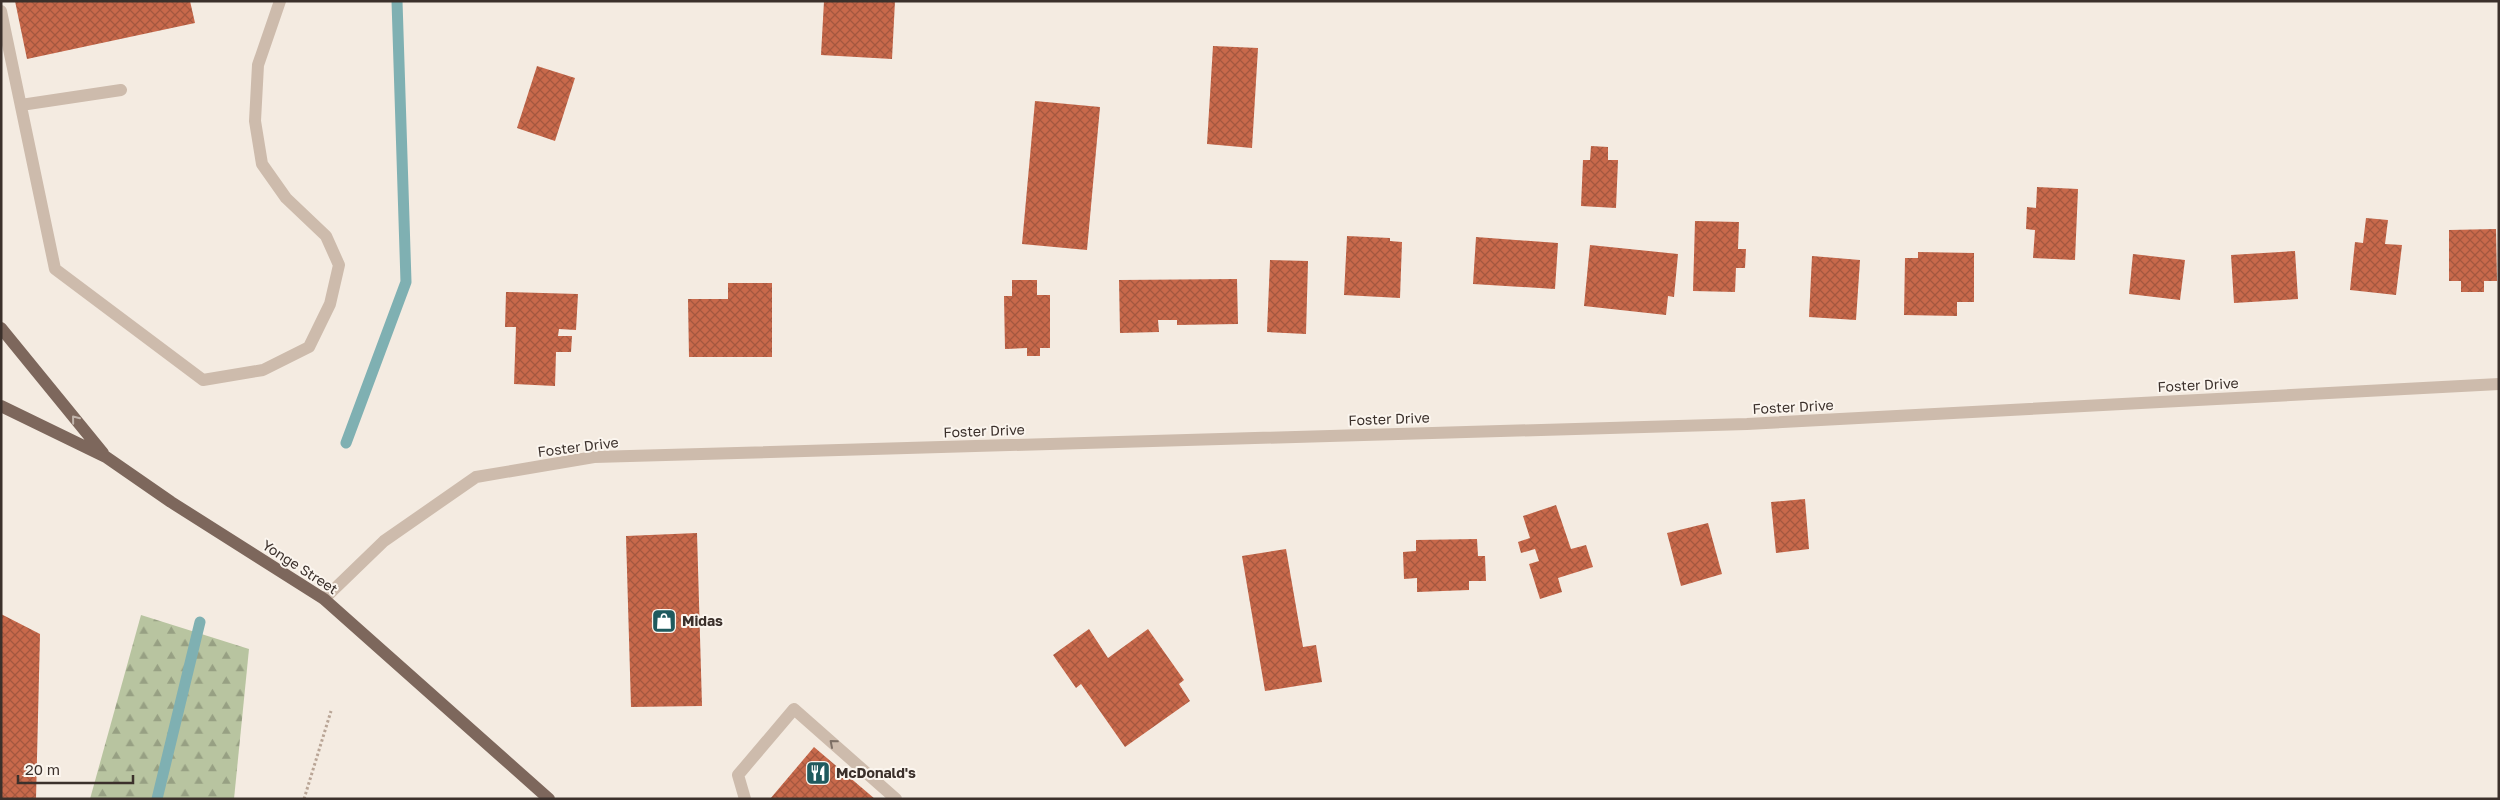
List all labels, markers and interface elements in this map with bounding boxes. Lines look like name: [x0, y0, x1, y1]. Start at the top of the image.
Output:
street label: Foster Drive: [2157, 374, 2239, 395]
street label: Foster Drive: [1752, 396, 1834, 417]
street label: Foster Drive: [1348, 409, 1430, 428]
one-way arrow: [72, 416, 81, 425]
street label: Foster Drive: [943, 421, 1025, 440]
street label: Foster Drive: [537, 433, 619, 460]
street label: Yonge Street: [259, 536, 341, 597]
shop icon: Midas: [651, 608, 677, 634]
place label: Midas: [682, 612, 723, 629]
one-way arrow: [830, 740, 839, 749]
scale bar: [18, 752, 132, 784]
text: 20 m: [25, 760, 60, 778]
restaurant icon: McDonald's: [805, 760, 831, 786]
place label: McDonald's: [836, 764, 916, 781]

